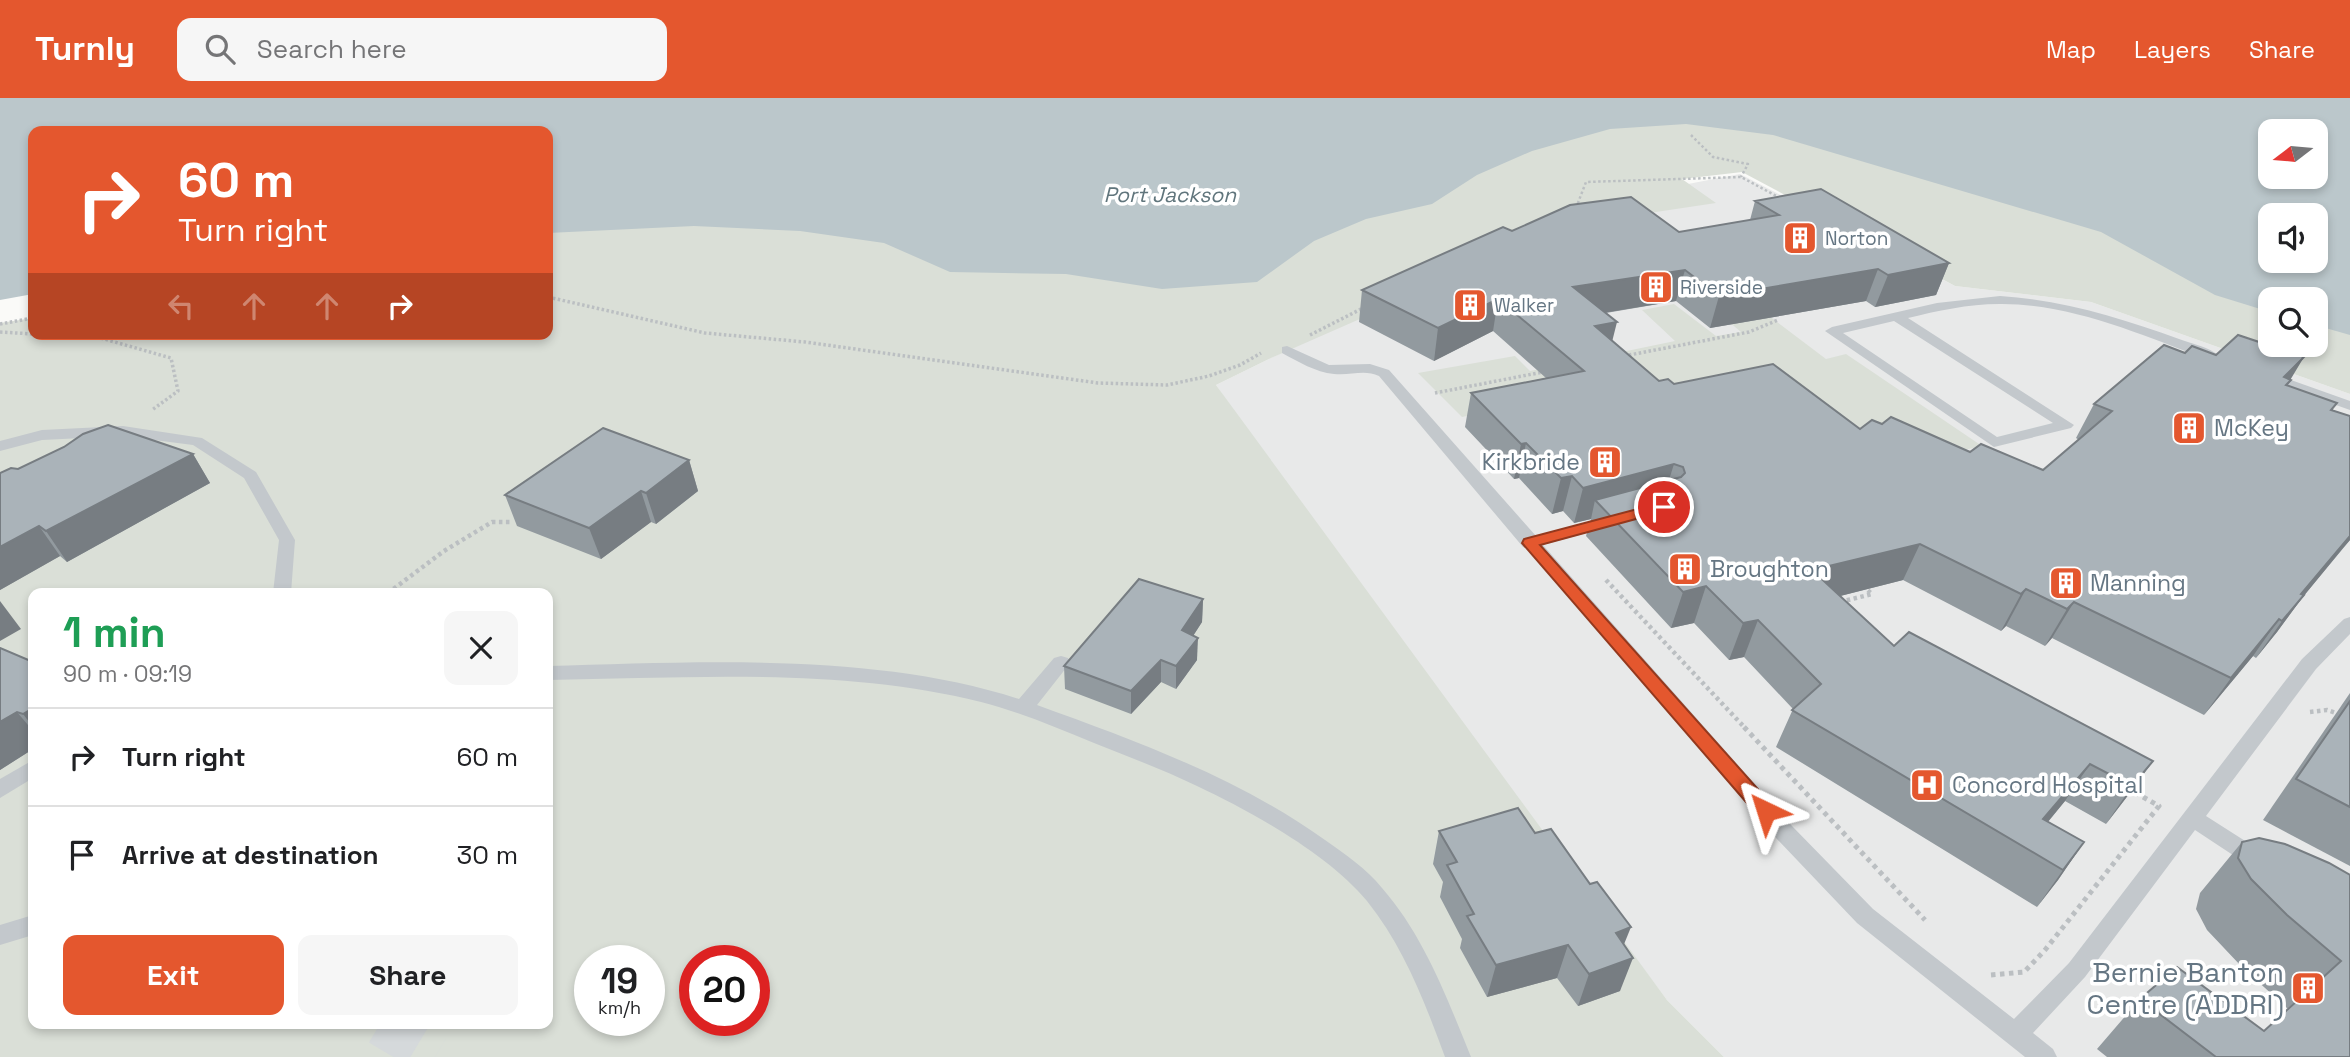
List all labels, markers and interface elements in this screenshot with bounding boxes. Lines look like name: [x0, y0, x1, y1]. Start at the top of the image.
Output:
search box: [177, 18, 667, 81]
text: Turnly: [35, 28, 135, 70]
icon: search: [201, 30, 239, 68]
text: Search here: [257, 32, 407, 66]
text: Map: [2046, 34, 2096, 65]
text: Layers: [2134, 34, 2211, 65]
text: Share: [2249, 34, 2315, 65]
north arrow: [2258, 119, 2328, 189]
map controls: [2258, 119, 2328, 357]
text: 60 m: [178, 149, 294, 211]
icon: right: [63, 154, 154, 245]
water label: Port Jackson: [1104, 181, 1237, 208]
button: sound: [2258, 203, 2328, 273]
text: Turn right: [178, 210, 328, 250]
building icon: Norton: [1781, 219, 1819, 257]
place label: Norton: [1825, 226, 1888, 251]
building icon: Riverside: [1637, 268, 1675, 306]
place label: Riverside: [1680, 275, 1763, 300]
building icon: Walker: [1451, 286, 1489, 324]
icon: left: [162, 287, 200, 325]
icon: ahead: [235, 287, 273, 325]
icon: ahead: [308, 287, 346, 325]
icon: right: [381, 287, 419, 325]
button: search: [2258, 287, 2328, 357]
place label: Walker: [1494, 293, 1554, 318]
building icon: McKey: [2170, 409, 2208, 447]
place label: McKey: [2214, 413, 2289, 443]
building icon: Kirkbride: [1586, 443, 1624, 481]
place label: Kirkbride: [1482, 447, 1580, 477]
pin: [1634, 477, 1694, 537]
icon: arrive: [1645, 488, 1683, 526]
building icon: Broughton: [1666, 550, 1704, 588]
place label: Broughton: [1710, 554, 1829, 584]
building icon: Manning: [2047, 564, 2085, 602]
place label: Manning: [2090, 568, 2186, 598]
text: 1 min: [63, 606, 166, 659]
button: close: [444, 611, 518, 685]
text: 90 m · 09:19: [63, 659, 192, 689]
icon: right: [63, 738, 101, 776]
text: Turn right: [122, 740, 246, 774]
text: 60 m: [456, 740, 518, 774]
hospital icon: Concord Hospital: [1908, 766, 1946, 804]
place label: Concord Hospital: [1952, 770, 2143, 800]
position arrow: [1729, 774, 1803, 848]
icon: arrive: [63, 836, 101, 874]
text: Arrive at destination: [122, 838, 379, 872]
text: 30 m: [457, 838, 518, 872]
button: Exit: [63, 935, 284, 1015]
button: Share: [298, 935, 518, 1015]
speed limit sign: 20: [679, 945, 770, 1036]
place label: Bernie Banton Centre (ADDRI): [2087, 954, 2284, 1022]
text: 19: [601, 959, 638, 1003]
building icon: Bernie Banton Centre (ADDRI): [2289, 969, 2327, 1007]
text: km/h: [598, 996, 641, 1019]

